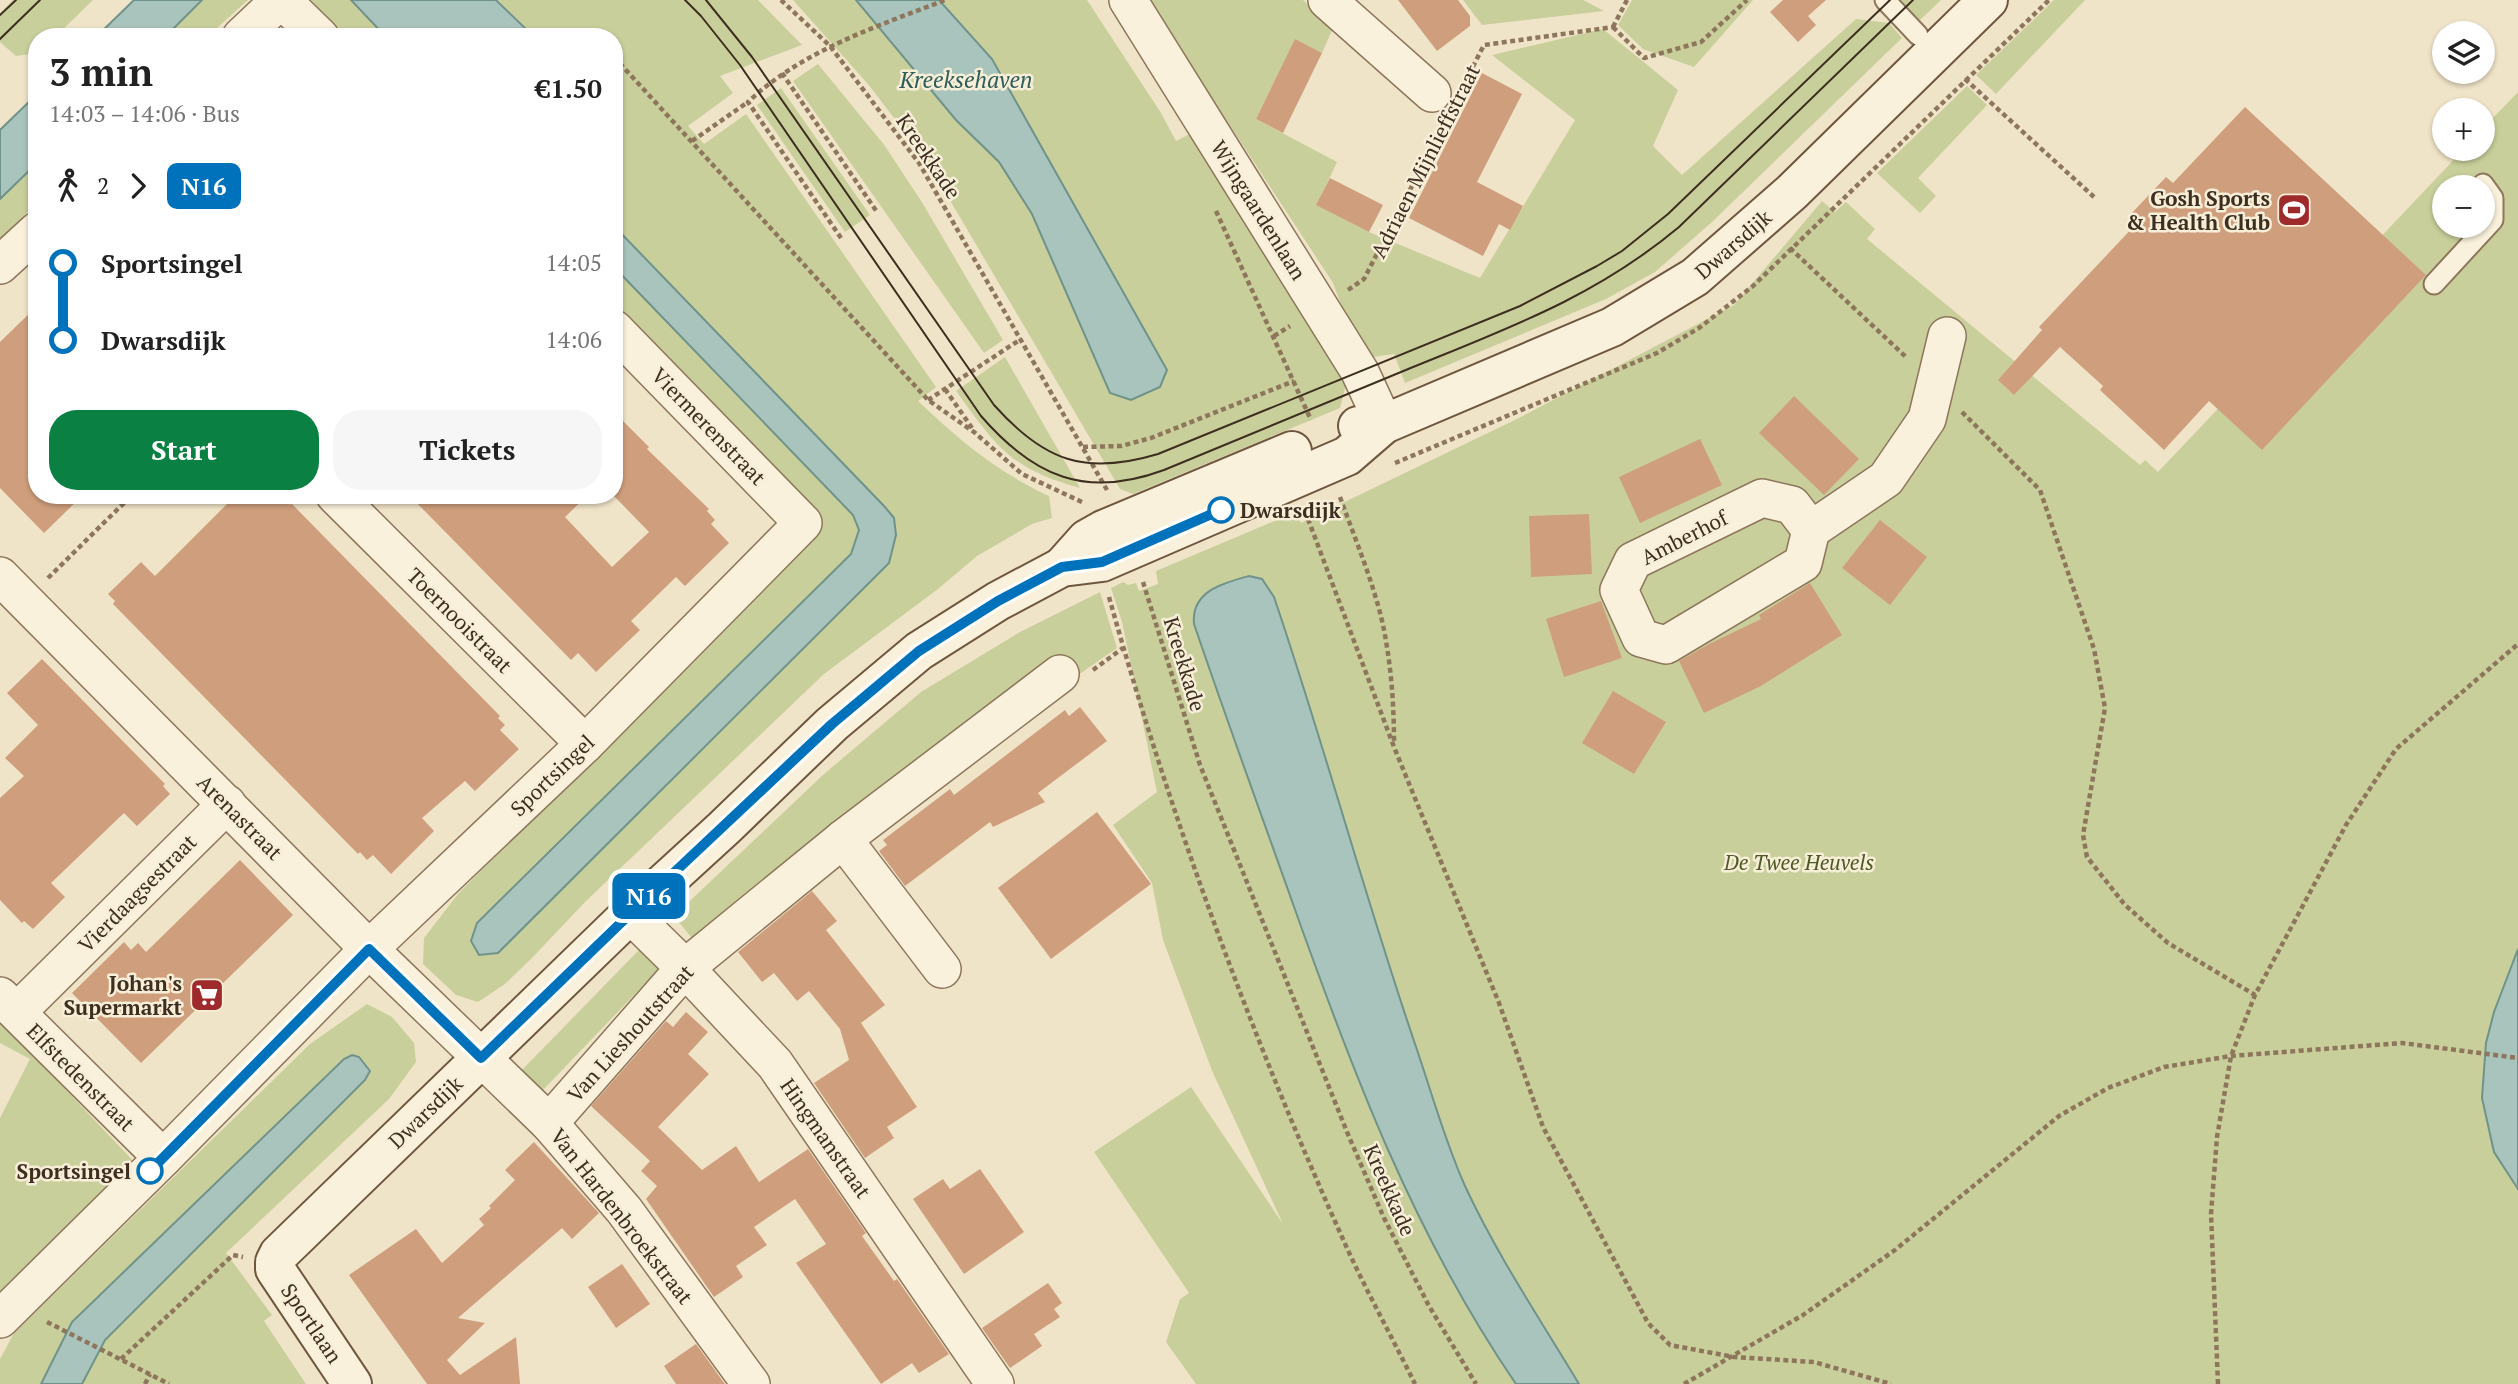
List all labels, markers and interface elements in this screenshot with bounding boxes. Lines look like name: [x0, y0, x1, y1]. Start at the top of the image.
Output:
map controls: [2432, 21, 2495, 238]
button: layers: [2432, 21, 2495, 84]
text: 3 min: [49, 47, 153, 97]
street label: Adriaen Mijnlieffstraat: [1364, 59, 1486, 263]
water label: Kreeksehaven: [898, 64, 1033, 95]
text: €1.50: [536, 71, 602, 105]
text: 14:03 – 14:06 · Bus: [49, 98, 240, 129]
button: +: [2432, 98, 2495, 161]
street label: Kreekkade: [890, 108, 968, 204]
street label: Wijngaardenlaan: [1205, 135, 1313, 285]
icon: walk: [49, 167, 87, 205]
icon: forward: [119, 167, 157, 205]
text: 2: [97, 170, 109, 201]
text: N16: [181, 170, 227, 202]
button: −: [2432, 175, 2495, 238]
place label: Gosh Sports & Health Club: [2126, 184, 2270, 236]
sports icon: Gosh Sports & Health Club: [2275, 191, 2313, 229]
street label: Dwarsdijk: [1689, 203, 1777, 285]
text: Sportsingel: [101, 246, 243, 280]
text: 14:05: [545, 247, 602, 278]
text: Dwarsdijk: [101, 323, 226, 357]
text: 14:06: [545, 324, 602, 355]
street label: Viermerenstraat: [646, 361, 772, 491]
button: Start: [49, 410, 319, 490]
button: Tickets: [333, 410, 602, 490]
place label: Dwarsdijk: [1240, 496, 1341, 524]
marker: Dwarsdijk: [1208, 497, 1234, 523]
street label: Amberhof: [1636, 502, 1734, 571]
street label: Toernooistraat: [401, 561, 519, 679]
street label: Kreekkade: [1157, 613, 1213, 715]
street label: Sportsingel: [504, 728, 600, 822]
street label: Arenastraat: [191, 768, 289, 866]
street label: Vierdaagsestraat: [72, 828, 202, 958]
park label: De Twee Heuvels: [1723, 848, 1874, 876]
line badge: N16: [609, 873, 689, 919]
text: N16: [626, 880, 672, 912]
street label: Van Lieshoutstraat: [561, 958, 699, 1108]
place label: Johan's Supermarkt: [63, 969, 183, 1021]
supermarket icon: Johan's Supermarkt: [188, 976, 226, 1014]
street label: Elfstedenstraat: [21, 1017, 141, 1137]
street label: Dwarsdijk: [382, 1070, 468, 1154]
street label: Hingmanstraat: [774, 1073, 878, 1204]
street label: Van Hardenbroekstraat: [544, 1122, 700, 1310]
street label: Kreekkade: [1357, 1140, 1423, 1240]
place label: Sportsingel: [17, 1157, 131, 1185]
marker: Sportsingel: [137, 1158, 163, 1184]
street label: Sportlaan: [275, 1278, 349, 1369]

